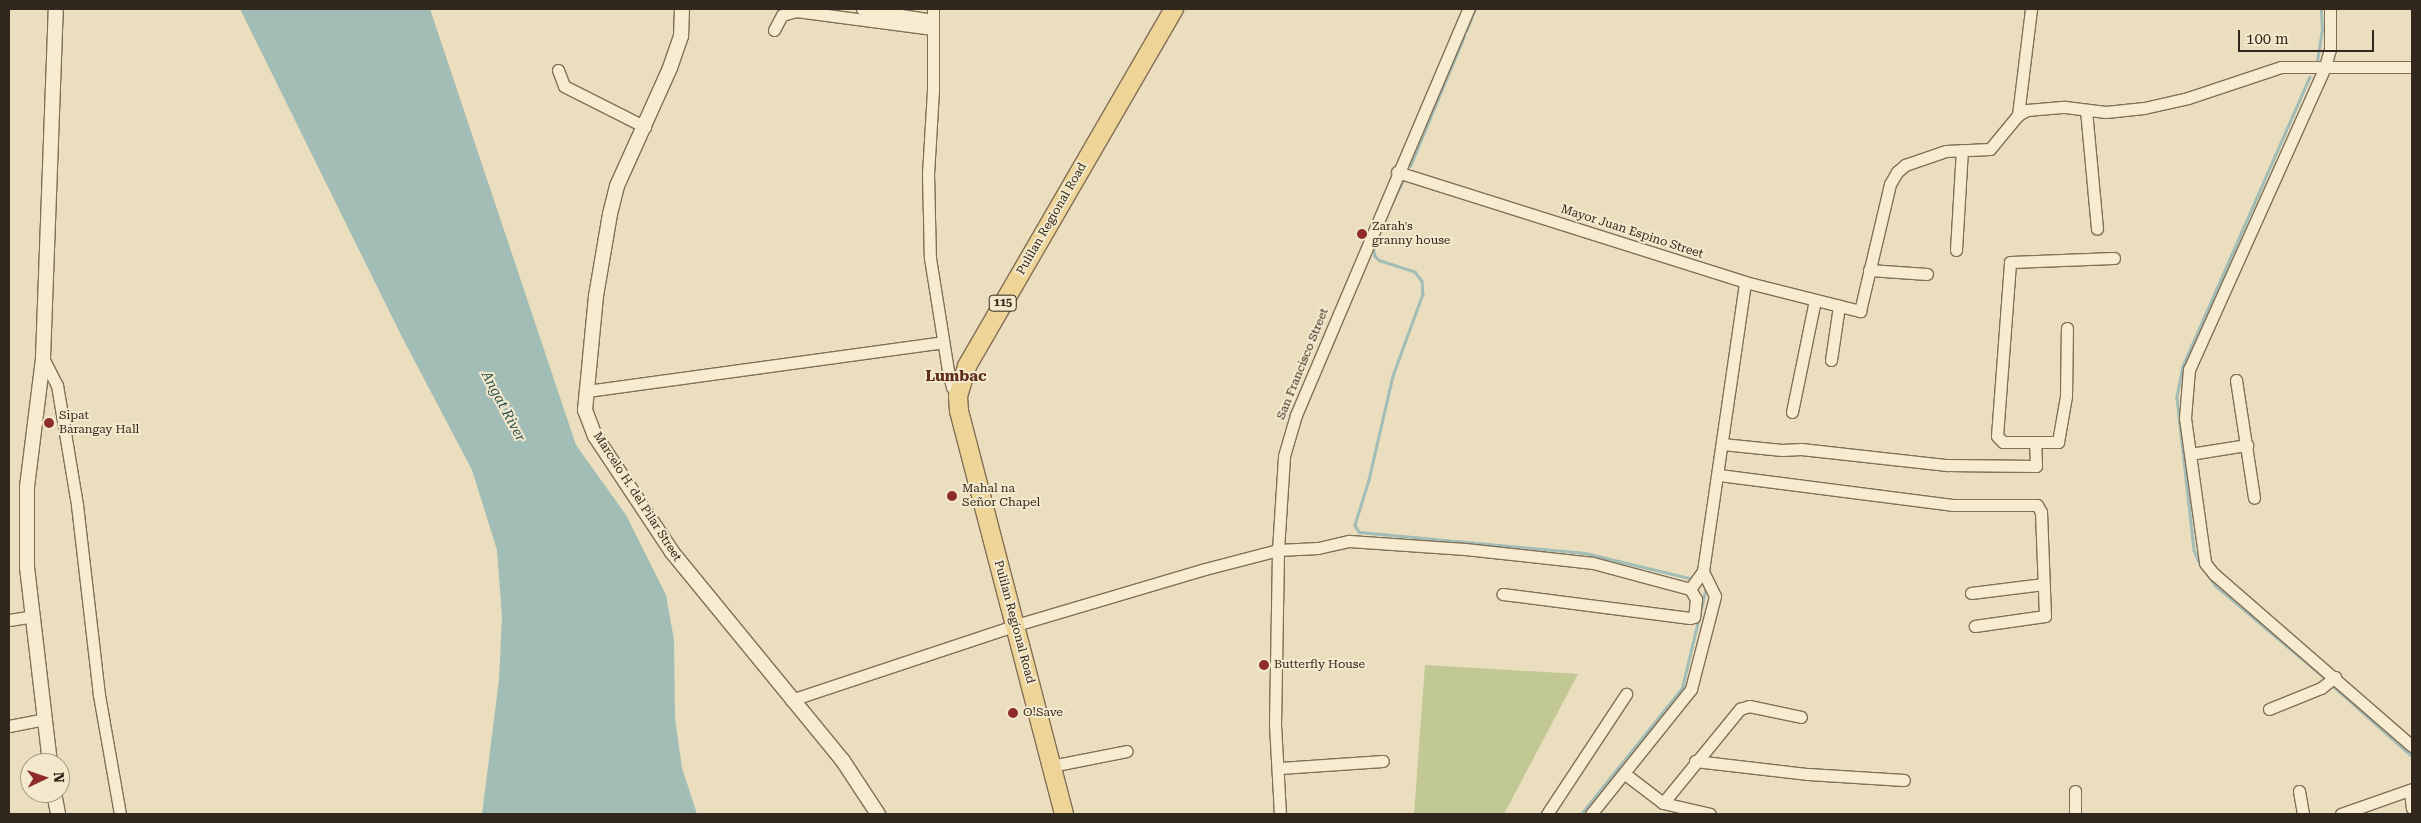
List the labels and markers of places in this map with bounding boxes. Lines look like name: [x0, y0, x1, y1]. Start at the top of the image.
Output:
place label: Zarah's granny house: [1372, 220, 1450, 248]
marker: Zarah's granny house: [1356, 228, 1368, 240]
place label: Sipat Barangay Hall: [59, 409, 139, 437]
marker: Sipat Barangay Hall: [43, 417, 55, 429]
place label: Mahal na Señor Chapel: [962, 482, 1040, 510]
marker: Mahal na Señor Chapel: [946, 490, 958, 502]
place label: Butterfly House: [1274, 658, 1365, 672]
marker: Butterfly House: [1258, 659, 1270, 671]
place label: O!Save: [1023, 706, 1063, 720]
marker: O!Save: [1007, 707, 1019, 719]

